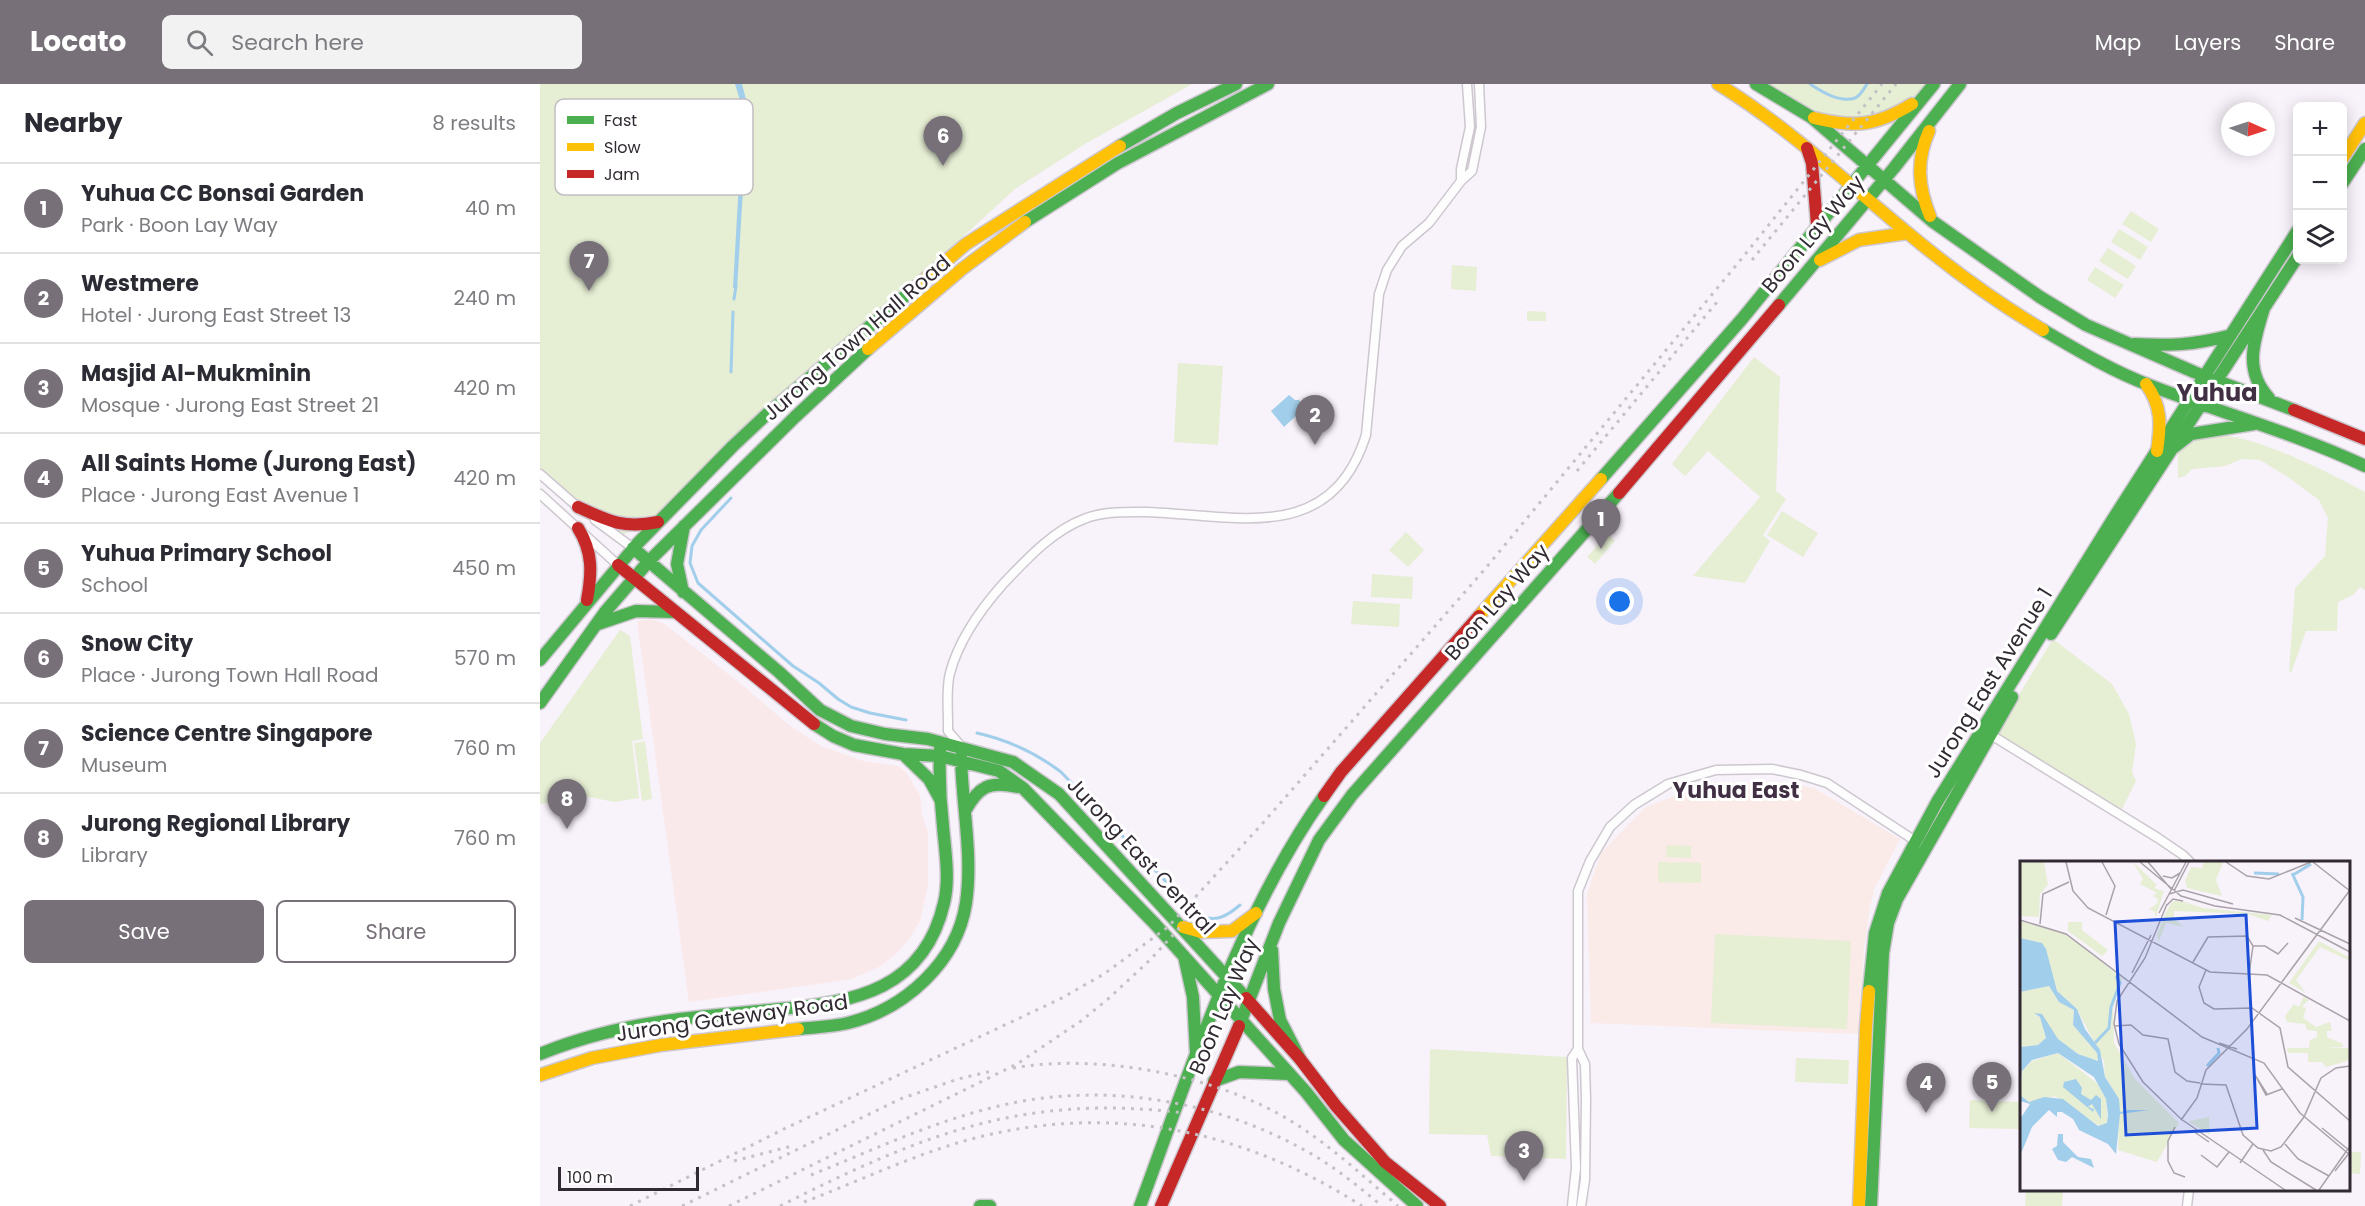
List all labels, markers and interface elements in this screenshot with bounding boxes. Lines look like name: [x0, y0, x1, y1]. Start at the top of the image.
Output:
search box: [162, 15, 582, 69]
text: Locato: [30, 22, 126, 61]
icon: search: [183, 26, 216, 59]
text: Search here: [231, 27, 364, 58]
text: Map: [2095, 28, 2141, 57]
text: Layers: [2174, 28, 2241, 57]
text: Share: [2274, 28, 2335, 57]
legend: [555, 99, 753, 195]
north arrow: [2221, 102, 2275, 156]
map controls: [2293, 102, 2347, 264]
button: +: [2293, 102, 2347, 156]
text: Nearby: [24, 105, 122, 141]
text: 8 results: [432, 109, 516, 137]
text: Fast: [604, 109, 637, 132]
pin: 6: [924, 116, 962, 166]
text: Slow: [604, 136, 641, 159]
button: −: [2293, 156, 2347, 210]
text: Jam: [604, 163, 640, 186]
street label: Boon Lay Way: [1755, 168, 1871, 299]
text: Yuhua CC Bonsai Garden: [81, 178, 364, 209]
text: 1: [40, 194, 47, 222]
text: 40 m: [465, 194, 516, 222]
button: layers: [2293, 210, 2347, 264]
text: Park · Boon Lay Way: [81, 211, 278, 239]
pin: 7: [569, 242, 608, 291]
street label: Jurong Town Hall Road: [757, 248, 957, 427]
text: Westmere: [81, 268, 199, 299]
text: 2: [38, 284, 49, 312]
text: 240 m: [453, 284, 516, 312]
text: Hotel · Jurong East Street 13: [81, 301, 351, 329]
text: Masjid Al-Mukminin: [81, 358, 311, 389]
text: 3: [37, 374, 50, 402]
text: 420 m: [453, 374, 516, 402]
district label: Yuhua: [2177, 376, 2257, 409]
text: Mosque · Jurong East Street 21: [81, 391, 379, 419]
pin: 2: [1296, 396, 1334, 445]
text: All Saints Home (Jurong East): [81, 448, 417, 479]
text: 4: [37, 464, 50, 492]
text: 420 m: [453, 464, 516, 492]
text: Place · Jurong East Avenue 1: [81, 481, 359, 509]
pin: 1: [1582, 500, 1620, 549]
street label: Boon Lay Way: [1438, 537, 1556, 666]
text: Yuhua Primary School: [81, 538, 332, 569]
text: 5: [37, 554, 50, 582]
text: 450 m: [452, 554, 516, 582]
text: School: [81, 571, 148, 599]
street label: Jurong East Avenue 1: [1918, 582, 2059, 783]
your location: [1605, 587, 1634, 616]
text: Snow City: [81, 628, 193, 659]
text: 6: [37, 644, 50, 672]
text: 570 m: [454, 644, 516, 672]
text: Place · Jurong Town Hall Road: [81, 661, 379, 689]
text: Science Centre Singapore: [81, 718, 373, 749]
text: 7: [38, 734, 49, 762]
text: 760 m: [454, 734, 516, 762]
text: Museum: [81, 751, 167, 779]
street label: Jurong East Central: [1061, 771, 1222, 941]
district label: Yuhua East: [1673, 775, 1800, 806]
pin: 8: [548, 780, 586, 829]
text: Jurong Regional Library: [81, 808, 350, 839]
text: 8: [37, 824, 50, 852]
text: 760 m: [454, 824, 516, 852]
text: Library: [81, 841, 148, 869]
inset map: [2020, 861, 2350, 1191]
button: Save: [24, 900, 264, 963]
button: Share: [276, 900, 516, 963]
street label: Boon Lay Way: [1182, 933, 1265, 1079]
street label: Jurong Gateway Road: [614, 987, 850, 1048]
pin: 5: [1972, 1062, 2012, 1112]
pin: 4: [1906, 1064, 1946, 1113]
pin: 3: [1504, 1132, 1544, 1181]
scale bar: [558, 1164, 699, 1192]
text: 100 m: [567, 1166, 613, 1189]

